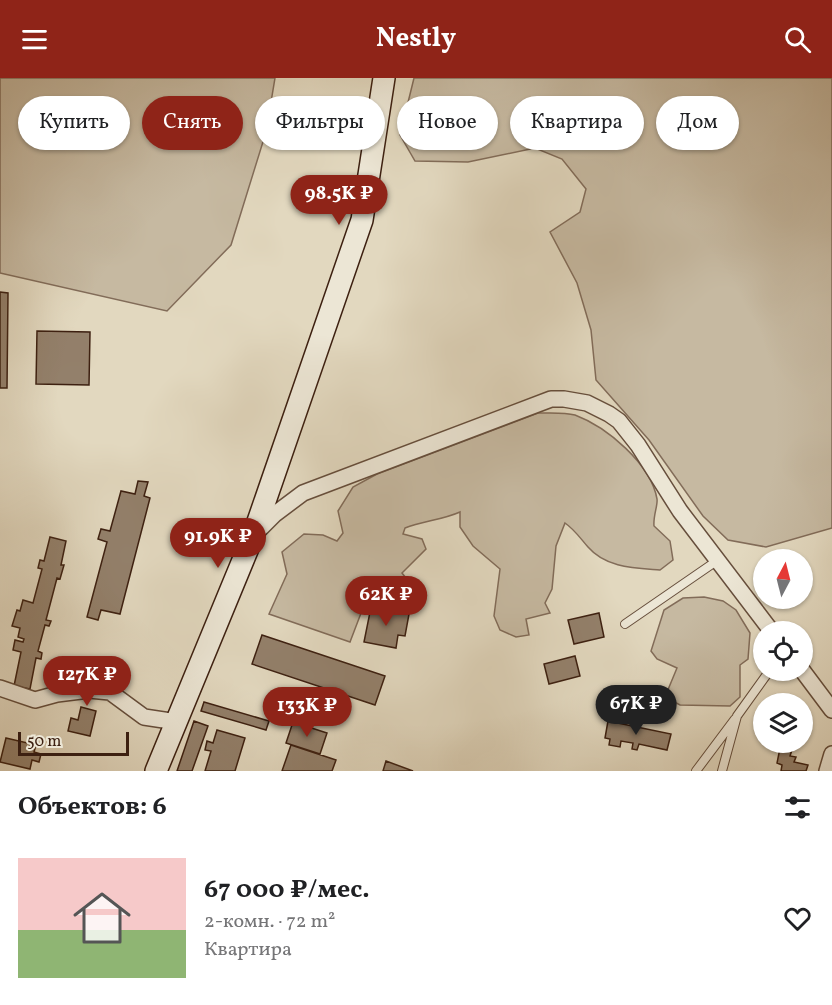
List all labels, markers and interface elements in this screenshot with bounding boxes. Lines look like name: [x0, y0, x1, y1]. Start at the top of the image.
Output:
text: Nestly: [376, 20, 456, 58]
icon: menu: [18, 23, 51, 56]
icon: search: [781, 23, 814, 56]
chip: Купить: [18, 96, 130, 150]
chip: Снять: [142, 96, 243, 150]
chip: Фильтры: [255, 96, 385, 150]
chip: Новое: [397, 96, 498, 150]
chip: Квартира: [510, 96, 644, 150]
chip: Дом: [656, 96, 739, 150]
pin: 98.5K ₽: [284, 175, 394, 226]
text: 98.5K ₽: [305, 180, 373, 208]
pin: 91.9K ₽: [163, 518, 273, 569]
text: 91.9K ₽: [184, 523, 252, 551]
north arrow: [753, 549, 813, 609]
map controls: [753, 549, 813, 753]
pin: 62K ₽: [344, 576, 428, 627]
text: 62K ₽: [359, 581, 413, 609]
button: locate: [753, 621, 813, 681]
pin: 127K ₽: [38, 656, 136, 707]
text: 127K ₽: [57, 661, 117, 689]
pin: 67K ₽: [594, 685, 678, 736]
pin: 133K ₽: [258, 687, 356, 738]
text: 67K ₽: [610, 690, 662, 718]
text: 133K ₽: [277, 692, 337, 720]
button: layers: [753, 693, 813, 753]
scale bar: [18, 729, 129, 756]
text: 50 m: [27, 731, 61, 753]
text: Объектов: 6: [18, 789, 167, 825]
icon: filters: [781, 791, 814, 824]
text: 67 000 ₽/мес.: [204, 872, 370, 908]
icon: home: [66, 882, 138, 954]
icon: heart: [781, 902, 814, 935]
text: 2-комн. · 72 m²: [204, 908, 335, 936]
text: Квартира: [204, 936, 292, 964]

